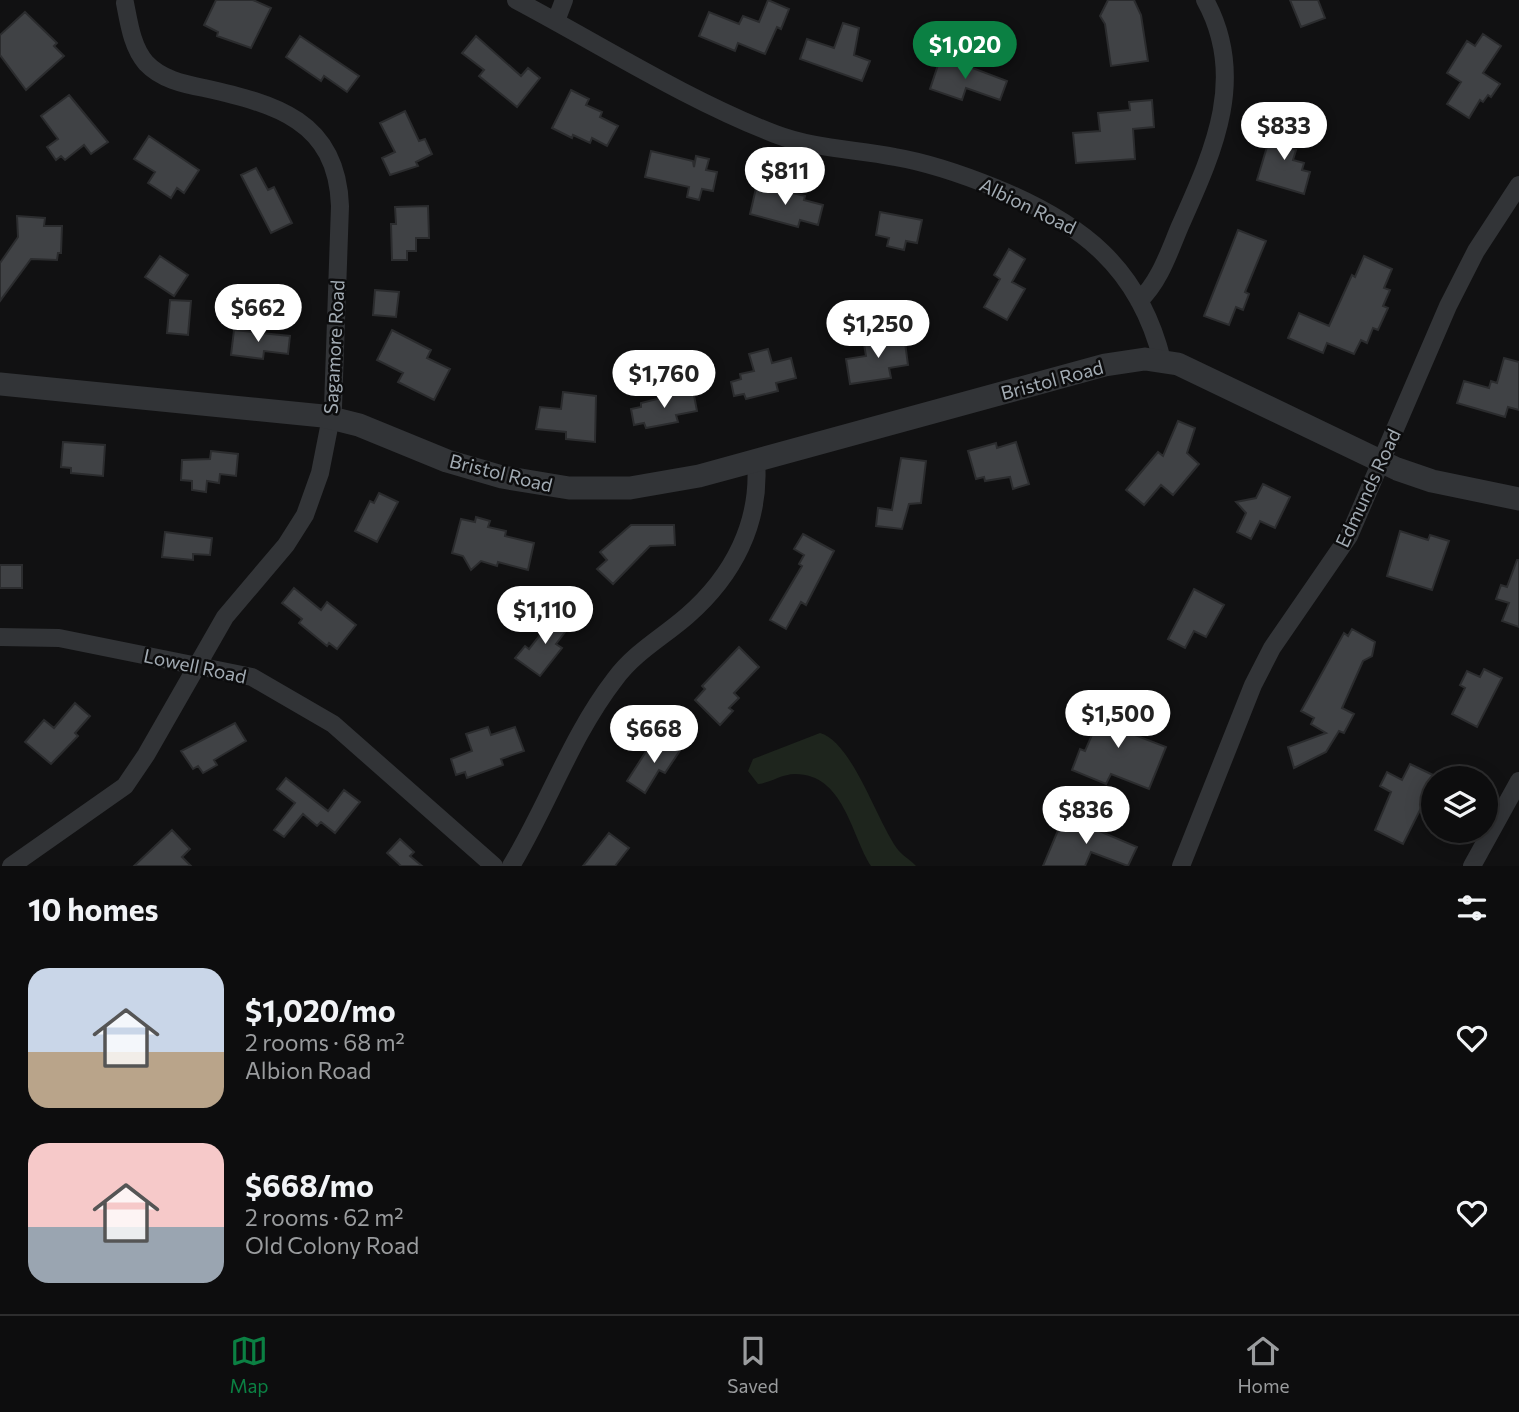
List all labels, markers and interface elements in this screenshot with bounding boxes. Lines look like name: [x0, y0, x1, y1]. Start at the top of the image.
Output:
pin: $1,020: [908, 22, 1022, 81]
text: $1,020: [929, 30, 1001, 58]
pin: $833: [1243, 102, 1325, 162]
text: $833: [1257, 111, 1311, 139]
pin: $811: [744, 148, 826, 207]
text: $811: [761, 156, 809, 184]
street label: Albion Road: [976, 172, 1080, 239]
street label: Sagamore Road: [318, 279, 349, 415]
pin: $662: [217, 284, 299, 344]
text: $662: [231, 293, 285, 321]
pin: $1,250: [821, 300, 935, 360]
text: $1,250: [842, 309, 914, 337]
pin: $1,760: [607, 350, 721, 410]
street label: Bristol Road: [998, 355, 1106, 404]
text: $1,760: [628, 359, 700, 387]
street label: Edmunds Road: [1330, 425, 1405, 551]
street label: Bristol Road: [447, 449, 555, 496]
pin: $1,110: [488, 586, 602, 646]
text: $1,110: [513, 595, 577, 623]
street label: Lowell Road: [142, 643, 249, 688]
pin: $1,500: [1061, 690, 1175, 750]
text: $1,500: [1081, 699, 1155, 727]
pin: $668: [613, 706, 695, 765]
text: $668: [626, 714, 682, 742]
map controls: [1421, 766, 1498, 843]
button: layers: [1421, 766, 1498, 843]
pin: $836: [1045, 786, 1127, 846]
text: $836: [1059, 795, 1113, 823]
icon: filters: [1453, 889, 1491, 927]
text: 10 homes: [28, 890, 158, 927]
text: $1,020/mo: [245, 991, 396, 1028]
icon: home: [84, 996, 168, 1080]
icon: heart: [1453, 1019, 1491, 1057]
text: 2 rooms · 68 m²: [245, 1028, 405, 1056]
text: Albion Road: [245, 1056, 371, 1084]
text: $668/mo: [245, 1166, 374, 1203]
icon: home: [84, 1171, 168, 1255]
icon: heart: [1453, 1194, 1491, 1232]
text: 2 rooms · 62 m²: [245, 1203, 404, 1231]
text: Old Colony Road: [245, 1231, 419, 1259]
tab: Map: [229, 1332, 269, 1397]
tab: Saved: [727, 1332, 779, 1397]
tab: Home: [1237, 1332, 1290, 1397]

